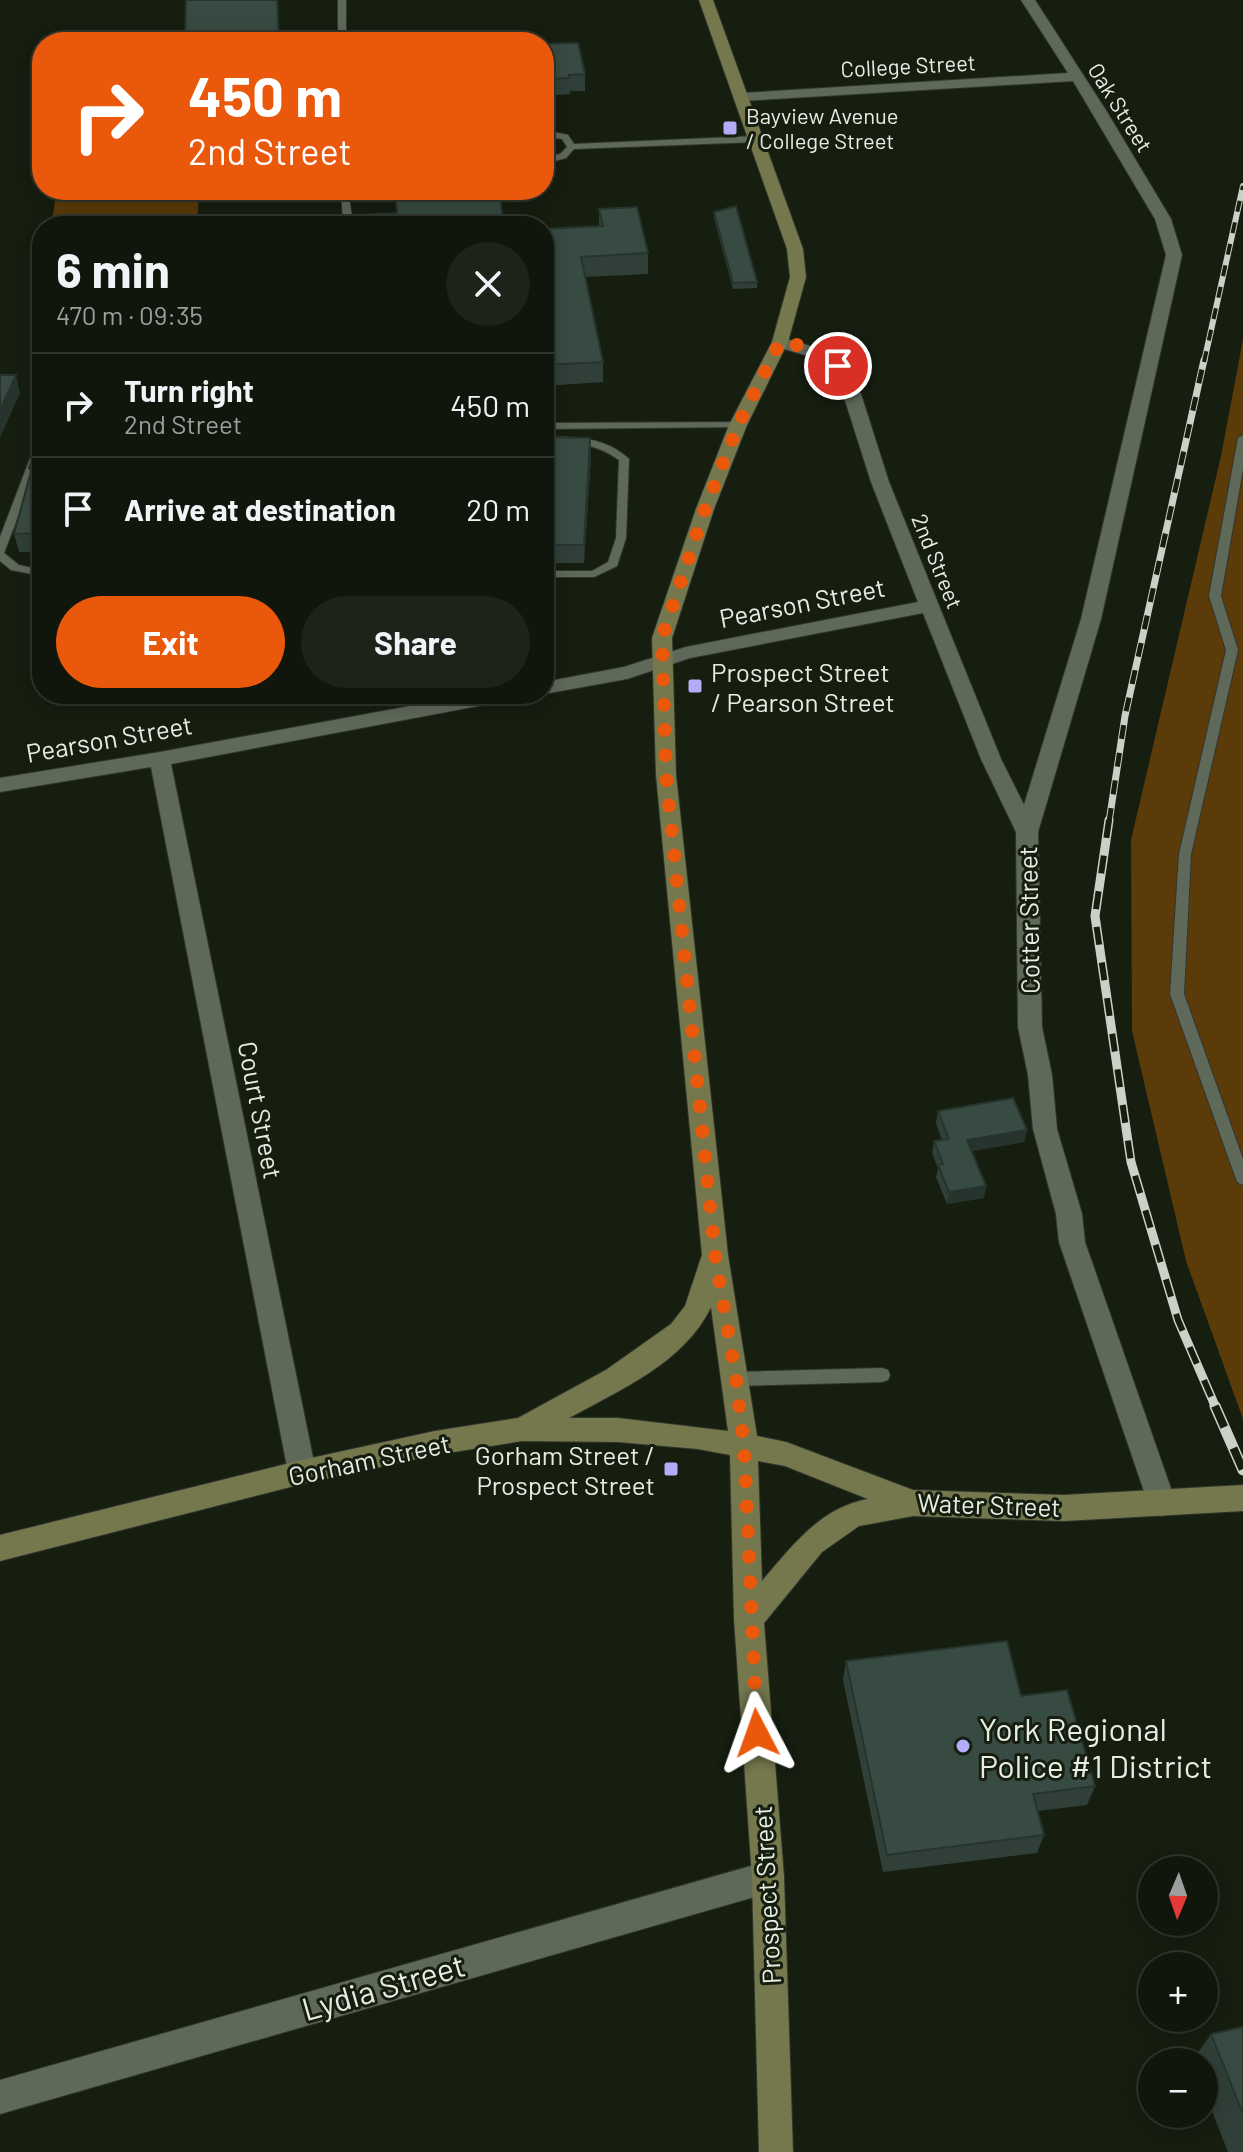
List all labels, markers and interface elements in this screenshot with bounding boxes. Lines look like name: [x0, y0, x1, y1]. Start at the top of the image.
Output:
street label: College Street: [840, 48, 976, 82]
street label: Oak Street: [1083, 58, 1159, 156]
text: 450 m: [188, 61, 342, 128]
icon: right: [56, 64, 160, 168]
place label: Bayview Avenue / College Street: [746, 102, 899, 153]
marker: Bayview Avenue / College Street: [721, 119, 739, 137]
text: 2nd Street: [188, 129, 352, 172]
text: 6 min: [56, 240, 170, 298]
button: close: [446, 242, 530, 326]
text: 470 m · 09:35: [56, 299, 203, 330]
pin: [804, 332, 872, 400]
icon: arrive: [816, 344, 860, 388]
text: Turn right: [124, 372, 254, 408]
icon: right: [56, 383, 100, 427]
text: 450 m: [450, 387, 530, 423]
text: 2nd Street: [124, 408, 242, 439]
icon: arrive: [56, 487, 100, 531]
text: Arrive at destination: [124, 491, 396, 527]
text: 20 m: [466, 491, 530, 527]
street label: 2nd Street: [907, 510, 969, 612]
street label: Pearson Street: [716, 571, 888, 633]
button: Exit: [56, 596, 285, 688]
button: Share: [301, 596, 530, 688]
place label: Prospect Street / Pearson Street: [711, 656, 895, 717]
marker: Prospect Street / Pearson Street: [686, 677, 704, 695]
street label: Pearson Street: [23, 708, 195, 768]
street label: Cotter Street: [1011, 846, 1045, 994]
street label: Court Street: [232, 1039, 290, 1181]
street label: Gorham Street: [285, 1427, 453, 1491]
place label: Gorham Street / Prospect Street: [475, 1439, 655, 1500]
marker: Gorham Street / Prospect Street: [662, 1460, 680, 1478]
street label: Water Street: [917, 1486, 1061, 1522]
position arrow: [715, 1691, 799, 1775]
place label: York Regional Police #1 District: [979, 1709, 1212, 1784]
marker: York Regional Police #1 District: [954, 1737, 972, 1755]
street label: Prospect Street: [746, 1805, 786, 1985]
north arrow: [1138, 1856, 1218, 1936]
map controls: [1138, 1856, 1218, 2128]
street label: Lydia Street: [297, 1945, 469, 2027]
button: +: [1138, 1952, 1218, 2032]
button: −: [1138, 2048, 1218, 2128]

